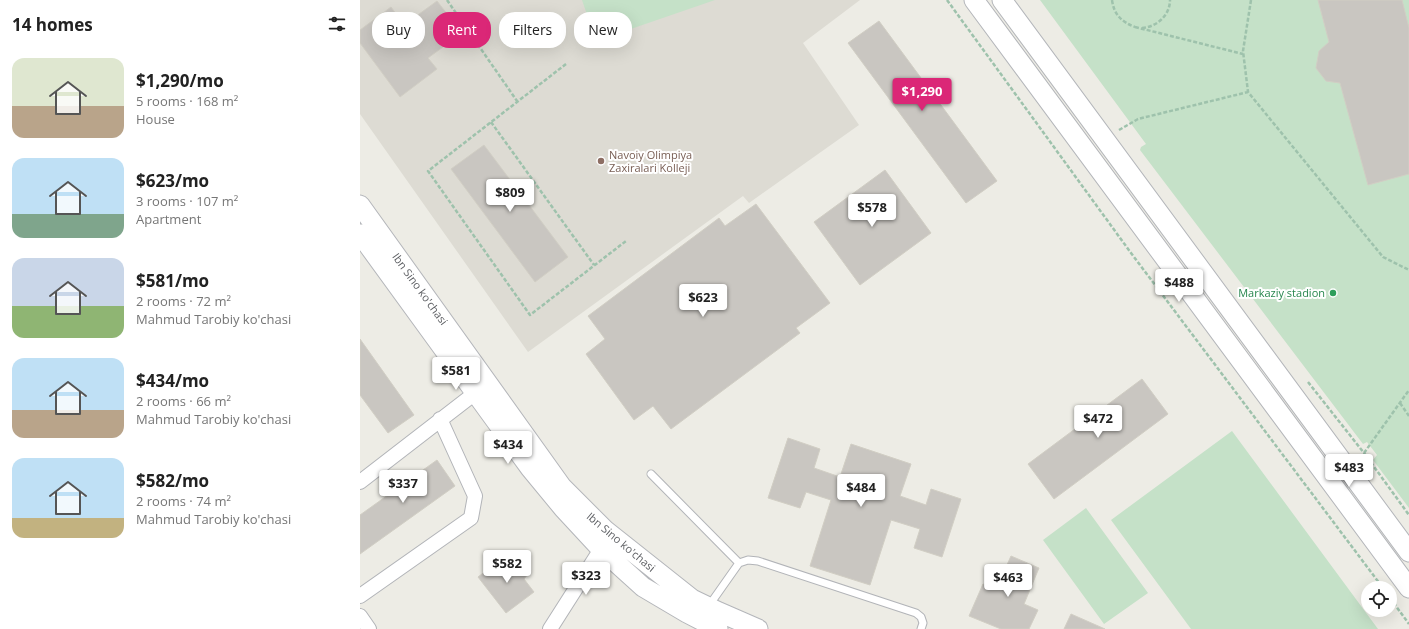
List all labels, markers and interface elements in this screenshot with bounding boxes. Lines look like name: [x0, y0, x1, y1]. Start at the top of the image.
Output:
chip: Buy: [372, 12, 425, 48]
chip: Rent: [433, 12, 491, 48]
chip: Filters: [499, 12, 566, 48]
chip: New: [574, 12, 632, 48]
text: 14 homes: [12, 13, 93, 36]
icon: filters: [326, 13, 348, 35]
text: $1,290/mo: [136, 69, 224, 92]
icon: home: [44, 74, 92, 122]
pin: $1,290: [889, 78, 955, 112]
text: $1,290: [902, 82, 942, 100]
text: 5 rooms · 168 m²: [136, 92, 238, 110]
text: House: [136, 110, 175, 128]
place label: Navoiy Olimpiya Zaxiralari Kolleji: [609, 147, 692, 175]
marker: Navoiy Olimpiya Zaxiralari Kolleji: [596, 156, 606, 166]
text: $623/mo: [136, 169, 209, 192]
icon: home: [44, 174, 92, 222]
pin: $809: [486, 179, 534, 213]
text: $809: [495, 183, 525, 201]
text: 3 rooms · 107 m²: [136, 192, 238, 210]
pin: $578: [848, 194, 896, 228]
text: $578: [857, 198, 887, 216]
text: Apartment: [136, 210, 201, 228]
street label: Ibn Sino ko'chasi: [389, 250, 452, 328]
text: $581/mo: [136, 269, 209, 292]
pin: $488: [1155, 269, 1203, 303]
text: $488: [1164, 273, 1194, 291]
icon: home: [44, 274, 92, 322]
pin: $623: [679, 284, 727, 318]
place label: Markaziy stadion: [1238, 285, 1325, 300]
text: $623: [688, 288, 718, 306]
marker: Markaziy stadion: [1328, 288, 1338, 298]
text: 2 rooms · 72 m²: [136, 292, 231, 310]
text: Mahmud Tarobiy ko'chasi: [136, 310, 291, 328]
pin: $581: [432, 357, 480, 391]
text: $581: [441, 361, 471, 379]
text: $434/mo: [136, 369, 209, 392]
icon: home: [44, 374, 92, 422]
text: 2 rooms · 66 m²: [136, 392, 231, 410]
pin: $472: [1074, 405, 1122, 439]
text: $472: [1083, 409, 1113, 427]
text: Mahmud Tarobiy ko'chasi: [136, 410, 291, 428]
pin: $434: [484, 431, 532, 465]
text: $434: [493, 435, 523, 453]
pin: $483: [1325, 454, 1373, 488]
text: $483: [1334, 458, 1364, 476]
text: $582/mo: [136, 469, 209, 492]
pin: $337: [379, 470, 427, 504]
icon: home: [44, 474, 92, 522]
text: $337: [388, 474, 418, 492]
pin: $484: [837, 474, 885, 508]
text: $484: [846, 478, 876, 496]
text: 2 rooms · 74 m²: [136, 492, 231, 510]
street label: Ibn Sino ko'chasi: [584, 508, 659, 575]
text: Mahmud Tarobiy ko'chasi: [136, 510, 291, 528]
pin: $582: [483, 550, 531, 584]
text: $582: [492, 554, 522, 572]
pin: $323: [562, 562, 610, 596]
pin: $463: [984, 564, 1032, 598]
text: $323: [571, 566, 601, 584]
text: $463: [993, 568, 1023, 586]
map controls: [1361, 581, 1397, 617]
button: locate: [1361, 581, 1397, 617]

